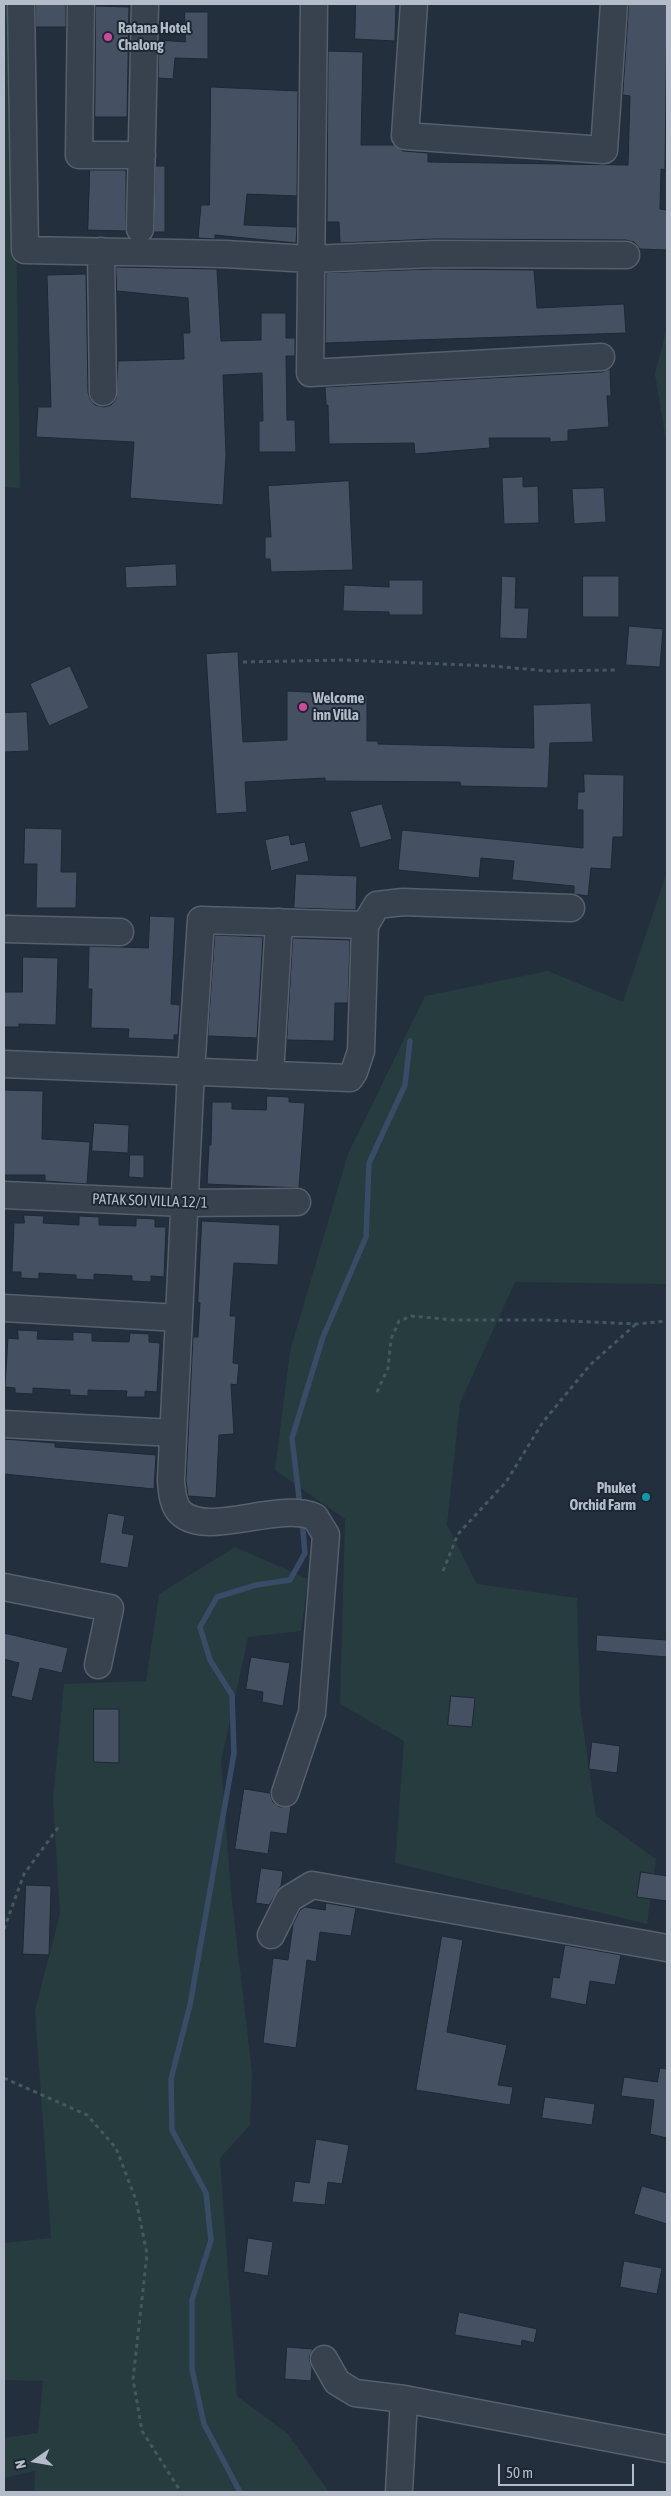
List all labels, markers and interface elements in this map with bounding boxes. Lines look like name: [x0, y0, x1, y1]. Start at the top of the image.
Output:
place label: Ratana Hotel Chalong: [118, 19, 191, 54]
marker: Ratana Hotel Chalong: [102, 31, 114, 43]
place label: Welcome inn Villa: [313, 689, 364, 724]
marker: Welcome inn Villa: [297, 701, 309, 713]
street label: PATAK SOI VILLA 12/1: [92, 1190, 208, 1212]
place label: Phuket Orchid Farm: [569, 1479, 636, 1514]
marker: Phuket Orchid Farm: [640, 1491, 652, 1503]
north arrow: [10, 2436, 60, 2486]
scale bar: [501, 2454, 637, 2486]
text: N: [12, 2459, 29, 2470]
text: 50 m: [506, 2464, 533, 2481]

